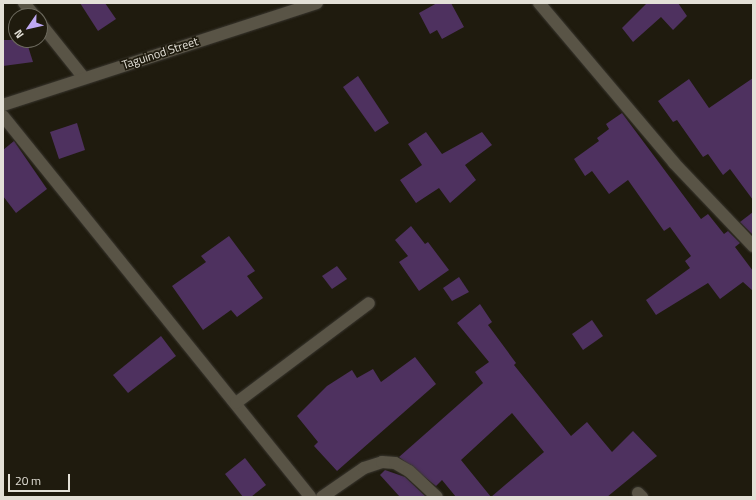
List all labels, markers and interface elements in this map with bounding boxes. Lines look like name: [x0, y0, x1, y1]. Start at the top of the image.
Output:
north arrow: [8, 8, 48, 48]
text: N: [10, 27, 28, 42]
street label: Taguinod Street: [120, 34, 200, 72]
scale bar: [10, 466, 72, 492]
text: 20 m: [15, 471, 41, 490]

